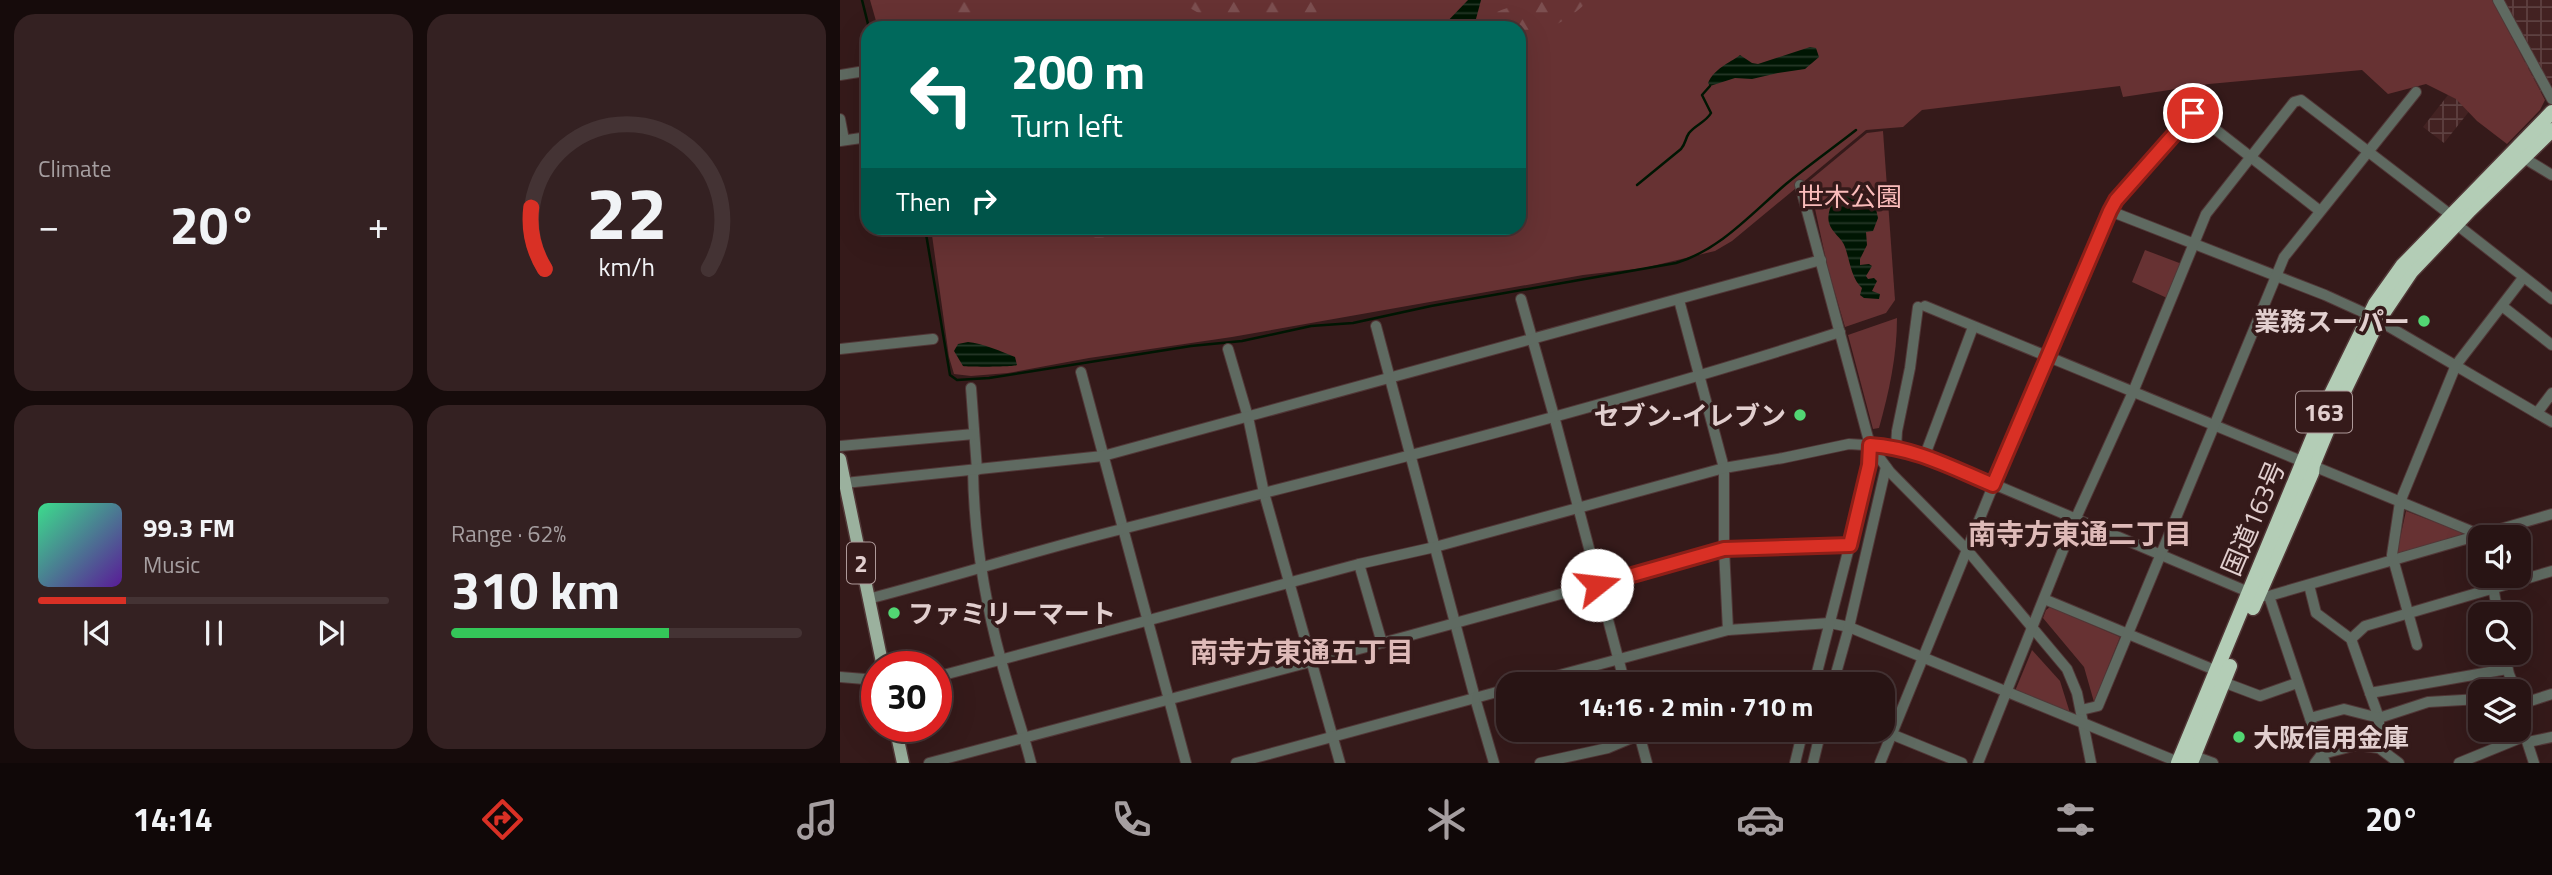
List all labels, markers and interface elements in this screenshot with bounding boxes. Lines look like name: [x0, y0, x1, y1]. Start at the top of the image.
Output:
text: 200 m: [1011, 33, 1145, 108]
icon: left: [896, 49, 987, 140]
pin: [2163, 83, 2223, 143]
icon: arrive: [2174, 94, 2212, 132]
text: Turn left: [1011, 101, 1123, 149]
text: Climate: [38, 151, 111, 186]
text: 22: [586, 157, 667, 267]
park label: 世木公園: [1798, 177, 1902, 216]
text: Then: [896, 182, 951, 221]
icon: right: [965, 182, 1003, 220]
text: 20°: [170, 185, 257, 264]
text: −: [38, 196, 59, 254]
text: +: [368, 196, 389, 254]
text: km/h: [598, 247, 655, 285]
place label: 業務スーパー: [2254, 302, 2410, 341]
marker: 業務スーパー: [2416, 313, 2432, 329]
road number: 163: [2296, 391, 2352, 432]
place label: セブン-イレブン: [1593, 396, 1786, 435]
marker: セブン-イレブン: [1792, 407, 1808, 423]
street label: 国道163号: [2211, 454, 2295, 582]
text: 99.3 FM: [143, 508, 235, 547]
district label: 南寺方東通二丁目: [1968, 512, 2192, 555]
text: Range · 62%: [451, 516, 566, 551]
map controls: [2468, 525, 2531, 742]
button: sound: [2468, 525, 2531, 588]
road number: 2: [847, 542, 875, 584]
text: Music: [143, 547, 200, 582]
position arrow: [1560, 548, 1634, 622]
text: 310 km: [451, 550, 620, 629]
place label: ファミリーマート: [908, 594, 1116, 633]
button: search: [2468, 602, 2531, 665]
marker: ファミリーマート: [886, 605, 902, 621]
icon: previous: [78, 614, 116, 652]
icon: pause: [195, 614, 233, 652]
icon: next: [312, 614, 350, 652]
district label: 南寺方東通五丁目: [1190, 630, 1414, 673]
speed limit sign: 30: [861, 651, 952, 742]
button: layers: [2468, 679, 2531, 742]
text: 14:16 · 2 min · 710 m: [1578, 687, 1813, 726]
place label: 大阪信用金庫: [2253, 718, 2409, 757]
marker: 大阪信用金庫: [2231, 729, 2247, 745]
text: 14:14: [133, 795, 213, 843]
icon: directions: [478, 795, 527, 844]
icon: music: [793, 795, 842, 844]
icon: phone: [1107, 795, 1156, 844]
icon: climate: [1422, 795, 1471, 844]
icon: car: [1736, 795, 1785, 844]
icon: filters: [2051, 795, 2100, 844]
text: 20°: [2365, 795, 2419, 843]

